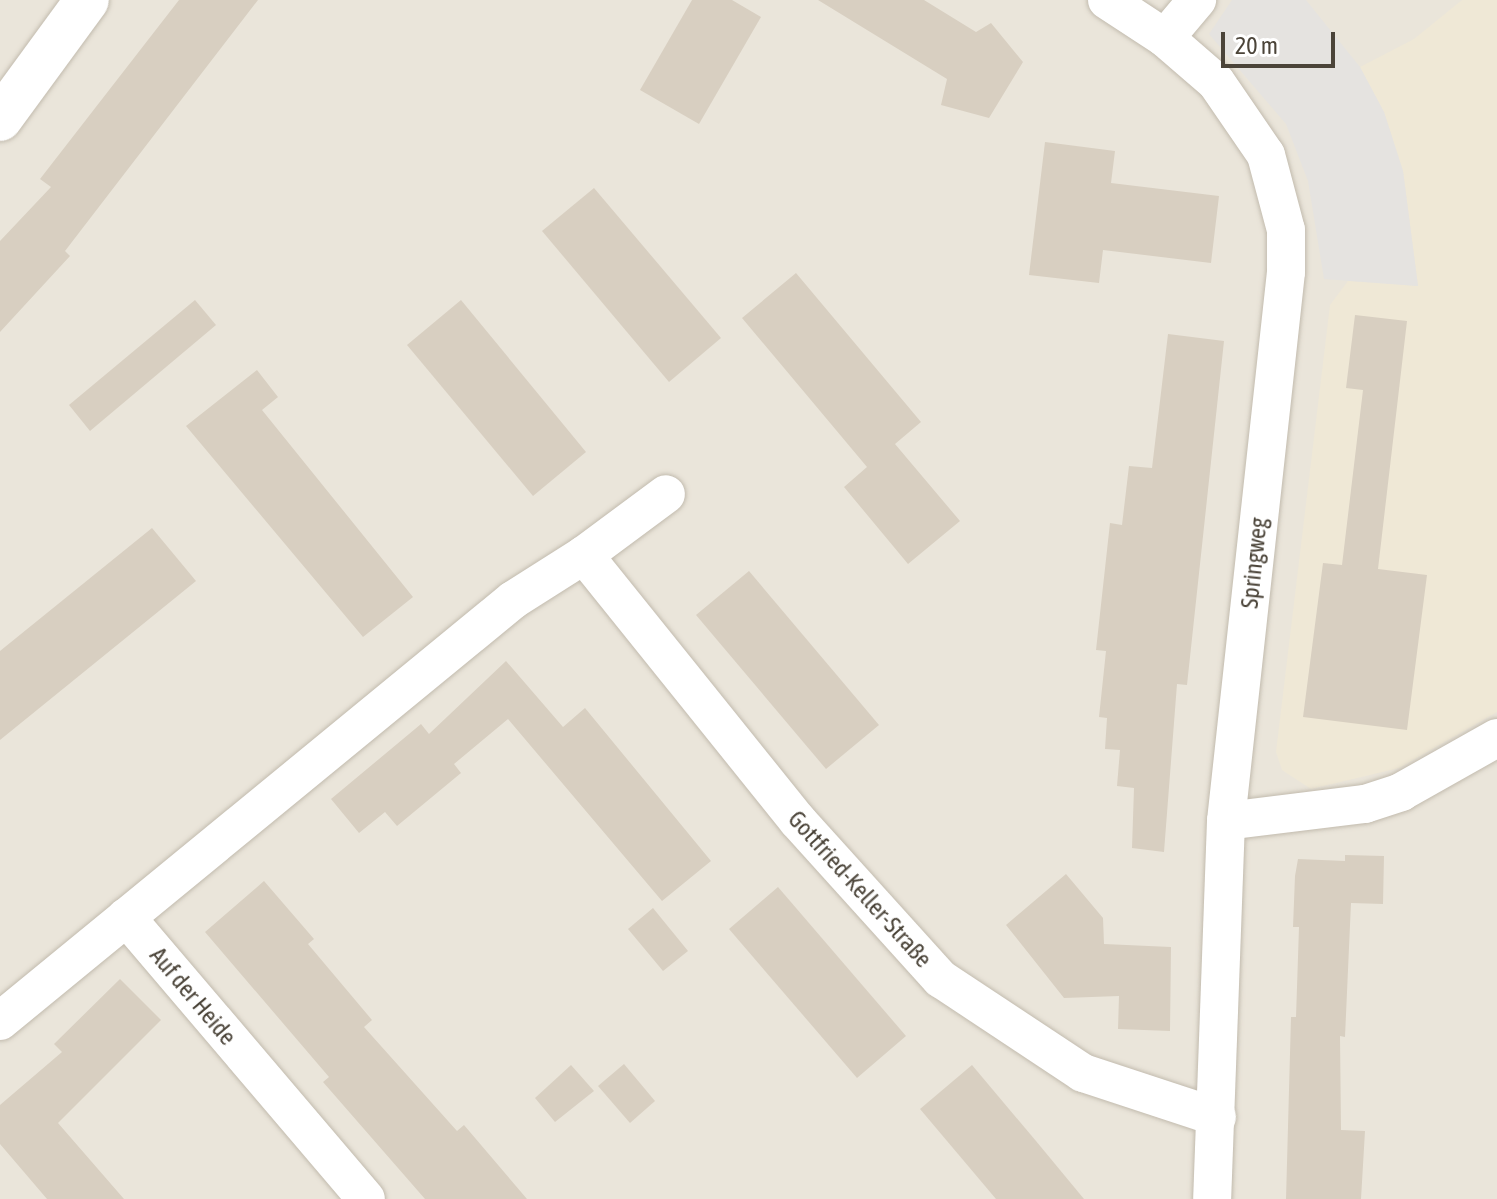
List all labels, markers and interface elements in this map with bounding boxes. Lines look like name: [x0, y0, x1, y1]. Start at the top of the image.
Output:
scale bar: [1225, 16, 1339, 66]
text: 20 m: [1235, 32, 1278, 59]
street label: Springweg: [1235, 516, 1273, 610]
street label: Gottfried-Keller-Straße: [782, 805, 938, 973]
street label: Auf der Heide: [144, 941, 242, 1051]

